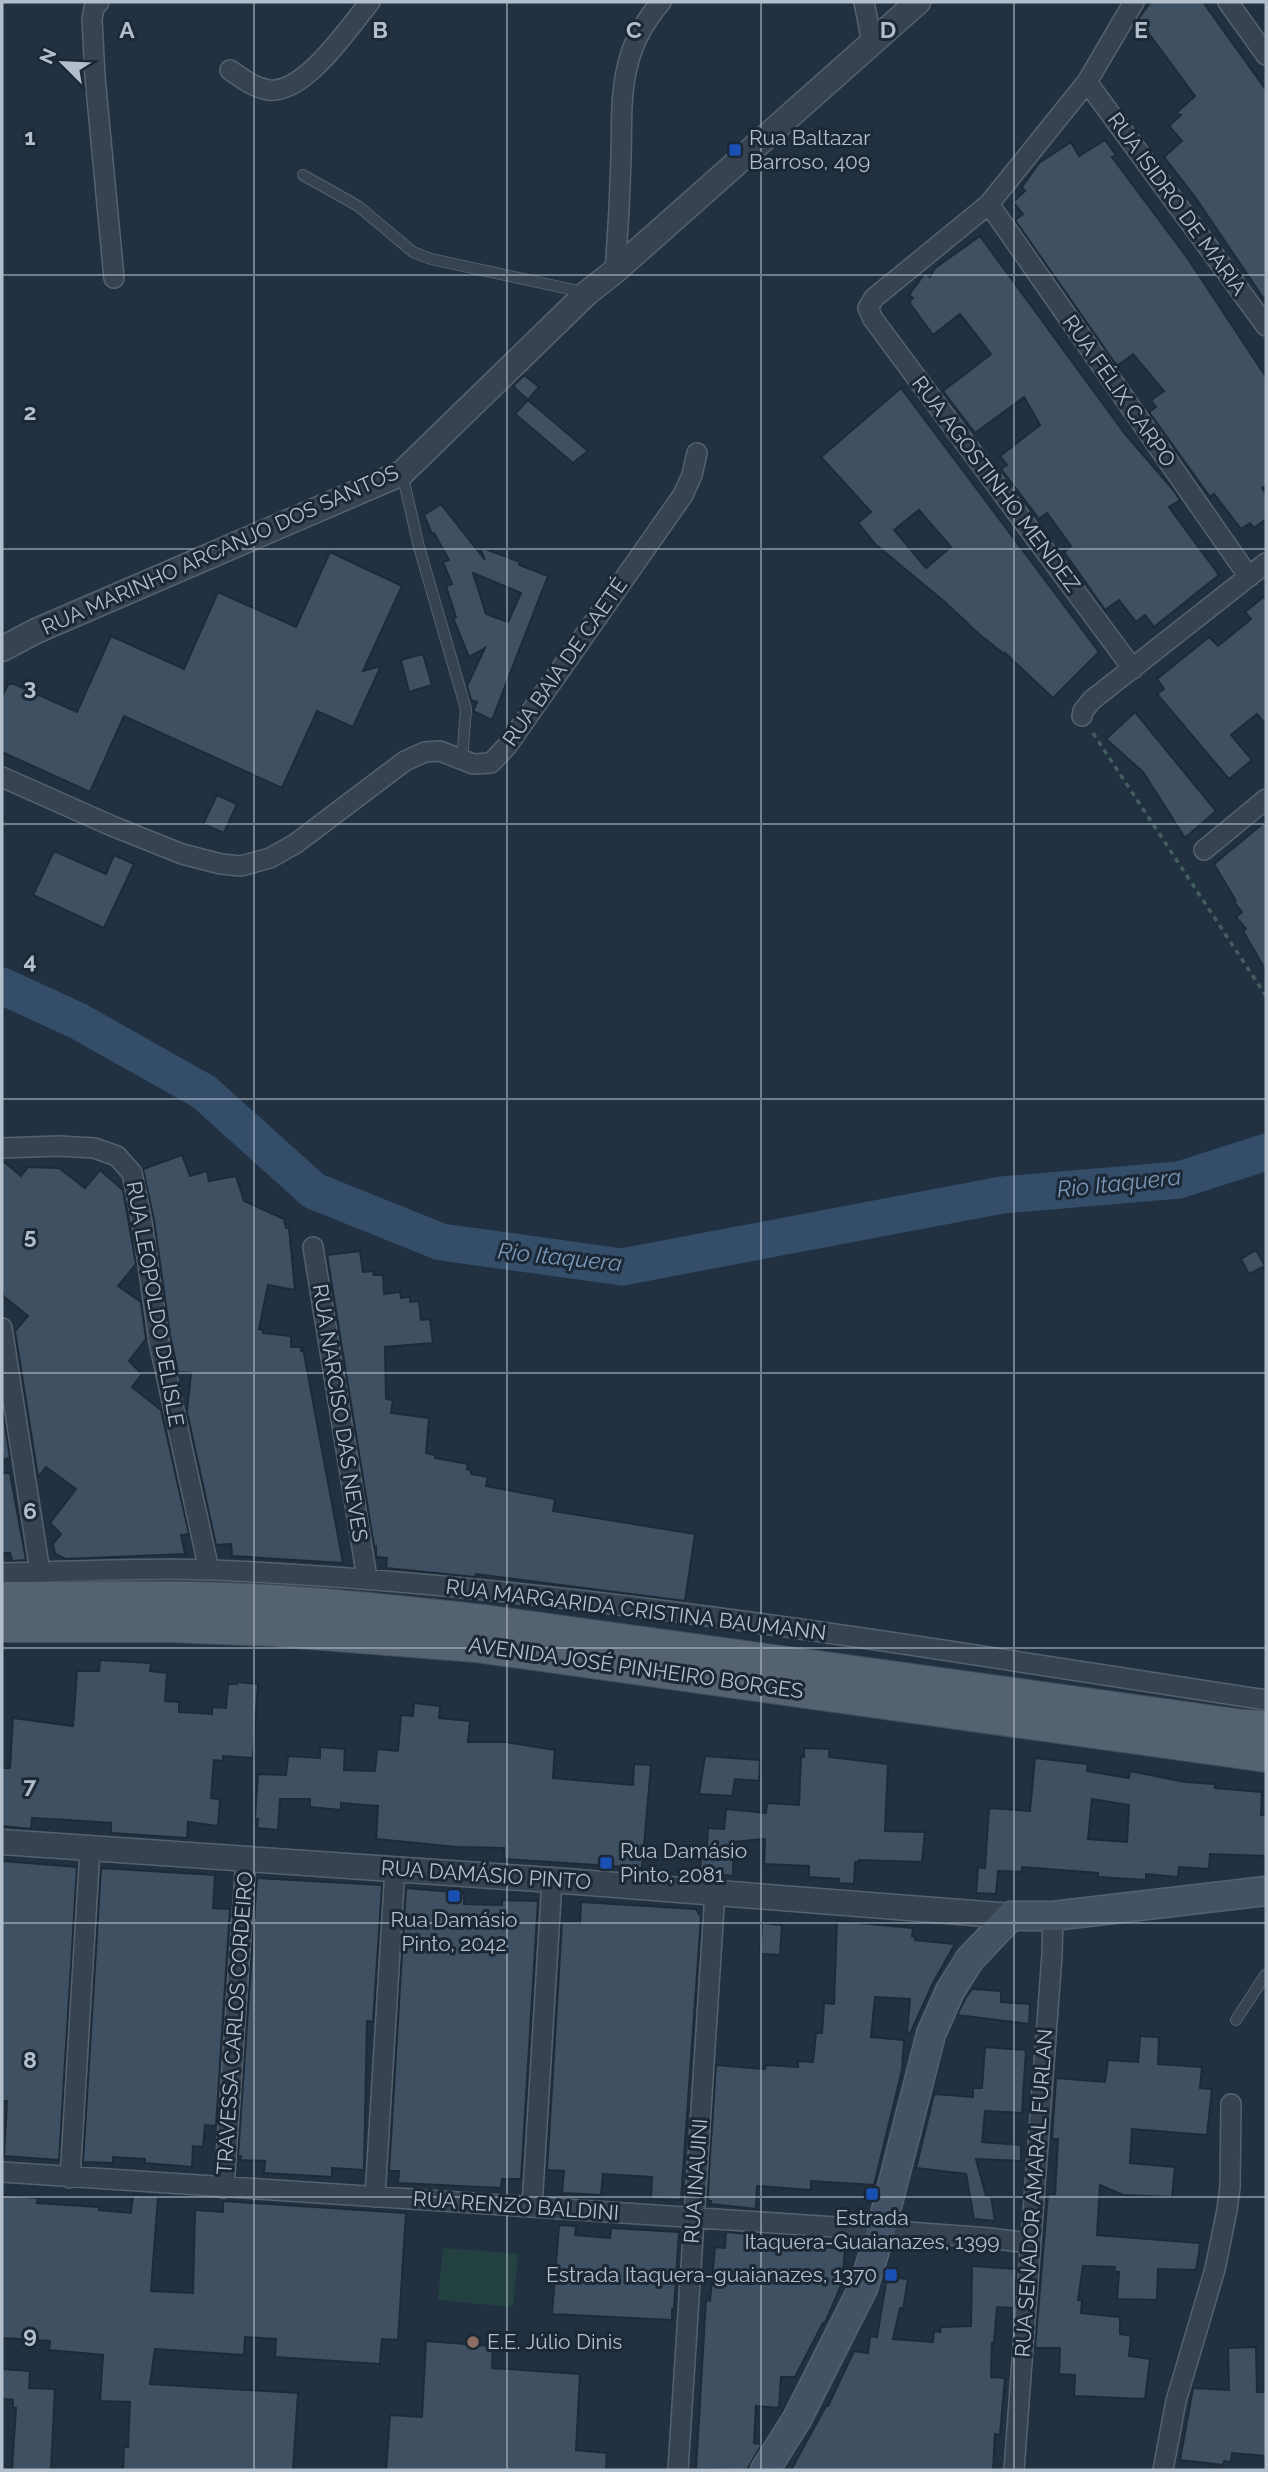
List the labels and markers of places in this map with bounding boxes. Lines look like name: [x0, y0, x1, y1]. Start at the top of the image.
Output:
place label: Rua Baltazar Barroso, 409: [749, 125, 871, 174]
marker: Rua Baltazar Barroso, 409: [727, 142, 743, 158]
place label: Rua Damásio Pinto, 2081: [620, 1838, 747, 1887]
marker: Rua Damásio Pinto, 2081: [598, 1855, 614, 1871]
marker: Rua Damásio Pinto, 2042: [446, 1888, 462, 1904]
place label: Rua Damásio Pinto, 2042: [390, 1907, 518, 1956]
marker: Estrada Itaquera-Guaianazes, 1399: [864, 2186, 880, 2202]
place label: Estrada Itaquera-Guaianazes, 1399: [744, 2205, 1000, 2254]
place label: Estrada Itaquera-guaianazes, 1370: [546, 2262, 877, 2287]
marker: Estrada Itaquera-guaianazes, 1370: [883, 2267, 899, 2283]
place label: E.E. Júlio Dinis: [487, 2329, 622, 2354]
marker: E.E. Júlio Dinis: [465, 2334, 481, 2350]

